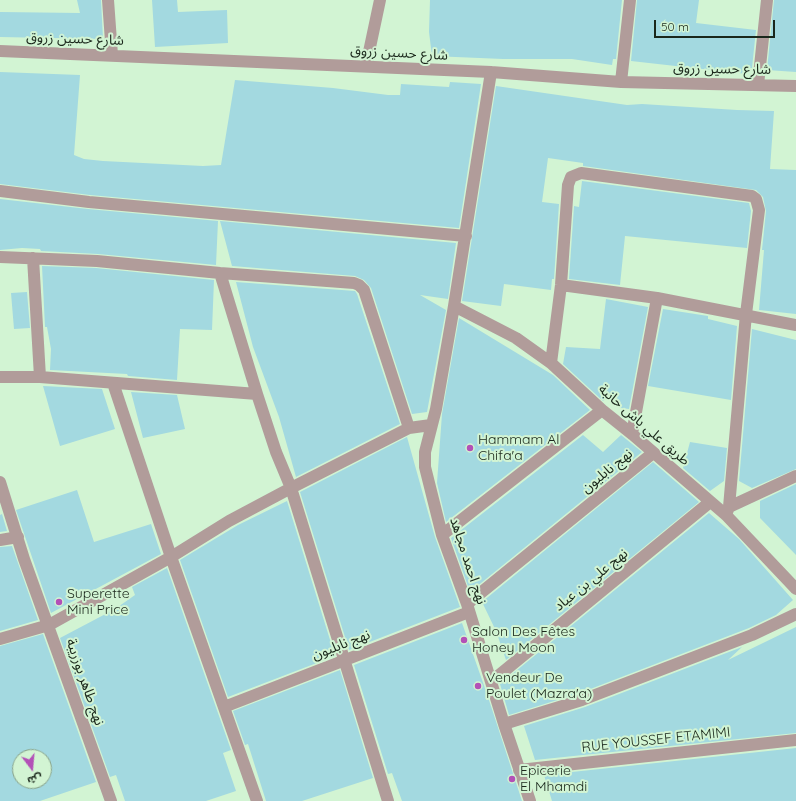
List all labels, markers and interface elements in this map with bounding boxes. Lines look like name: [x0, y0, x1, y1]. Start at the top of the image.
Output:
scale bar: [656, 12, 777, 38]
text: 50 m: [661, 19, 689, 34]
street label: شارع حسين زروق: [26, 29, 124, 49]
street label: شارع حسين زروق: [350, 42, 448, 64]
street label: شارع حسين زروق: [673, 60, 771, 78]
street label: طريق علي باش حانبة: [595, 381, 693, 469]
place label: Hammam Al Chifa'a: [478, 432, 559, 464]
marker: Hammam Al Chifa'a: [465, 443, 475, 453]
street label: نهج نابليون: [578, 445, 636, 497]
street label: نهج احمد مجاهد: [446, 515, 490, 607]
street label: نهج علي بن عياد: [551, 545, 631, 615]
place label: Superette Mini Price: [67, 586, 130, 618]
marker: Superette Mini Price: [54, 597, 64, 607]
place label: Salon Des Fêtes Honey Moon: [472, 624, 575, 656]
street label: نهج نابليون: [310, 626, 372, 664]
marker: Salon Des Fêtes Honey Moon: [459, 635, 469, 645]
street label: نهج طاهر بوزريبة: [62, 636, 108, 728]
place label: Vendeur De Poulet (Mazra'a): [486, 670, 592, 702]
marker: Vendeur De Poulet (Mazra'a): [473, 681, 483, 691]
street label: RUE YOUSSEF ETAMIMI: [581, 724, 731, 756]
north arrow: [12, 749, 52, 789]
place label: Epicerie El Mhamdi: [520, 763, 587, 796]
text: ش: [26, 771, 44, 788]
marker: Epicerie El Mhamdi: [507, 774, 517, 784]

